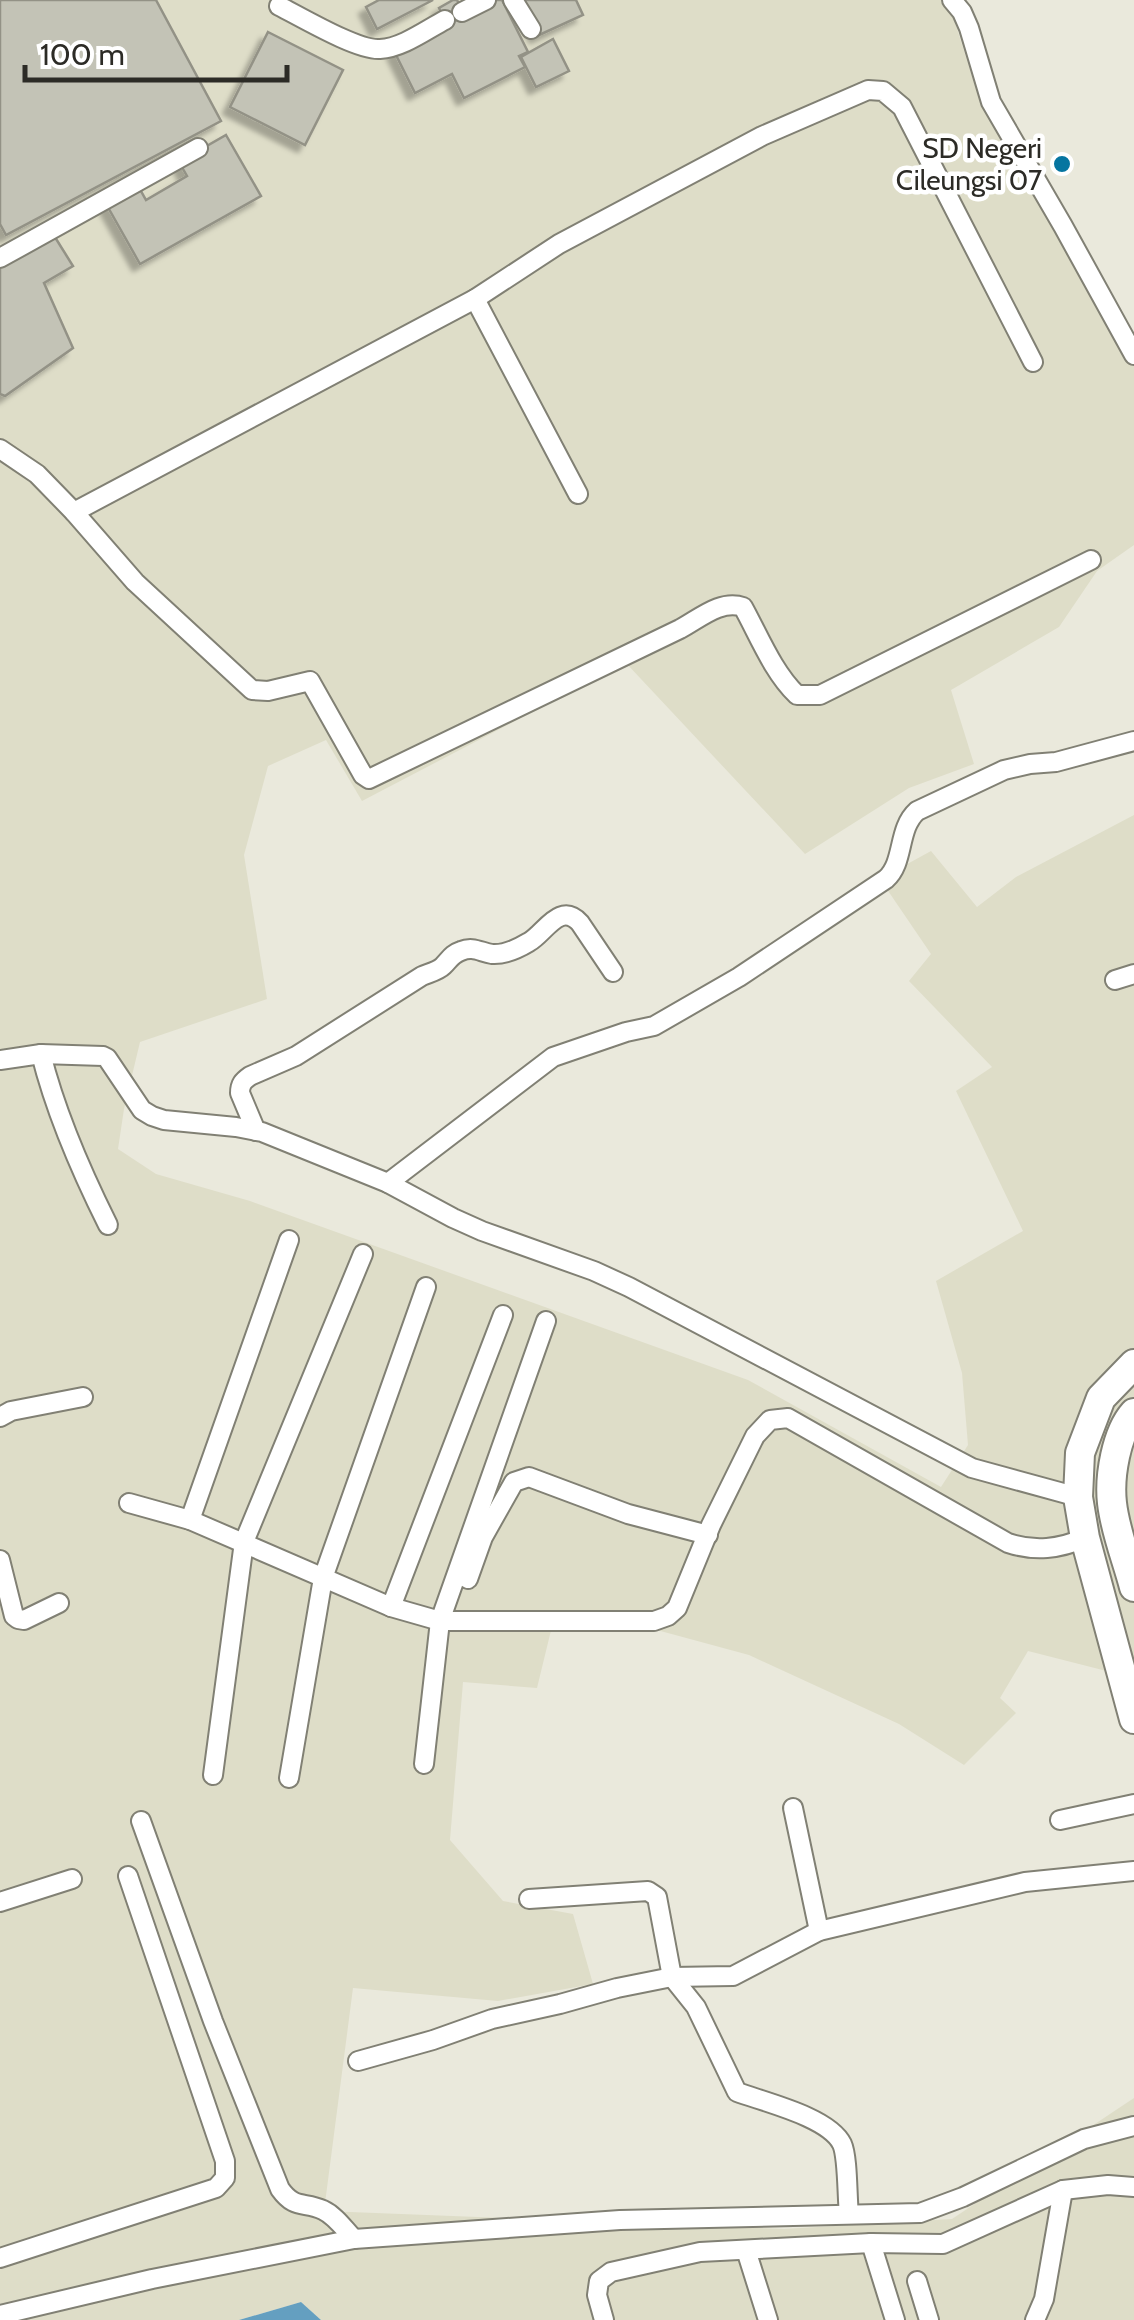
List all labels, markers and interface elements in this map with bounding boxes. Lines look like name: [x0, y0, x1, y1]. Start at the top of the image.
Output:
scale bar: [25, 20, 288, 82]
text: 100 m: [40, 36, 125, 73]
place label: SD Negeri Cileungsi 07: [896, 131, 1042, 197]
marker: SD Negeri Cileungsi 07: [1051, 153, 1073, 175]

